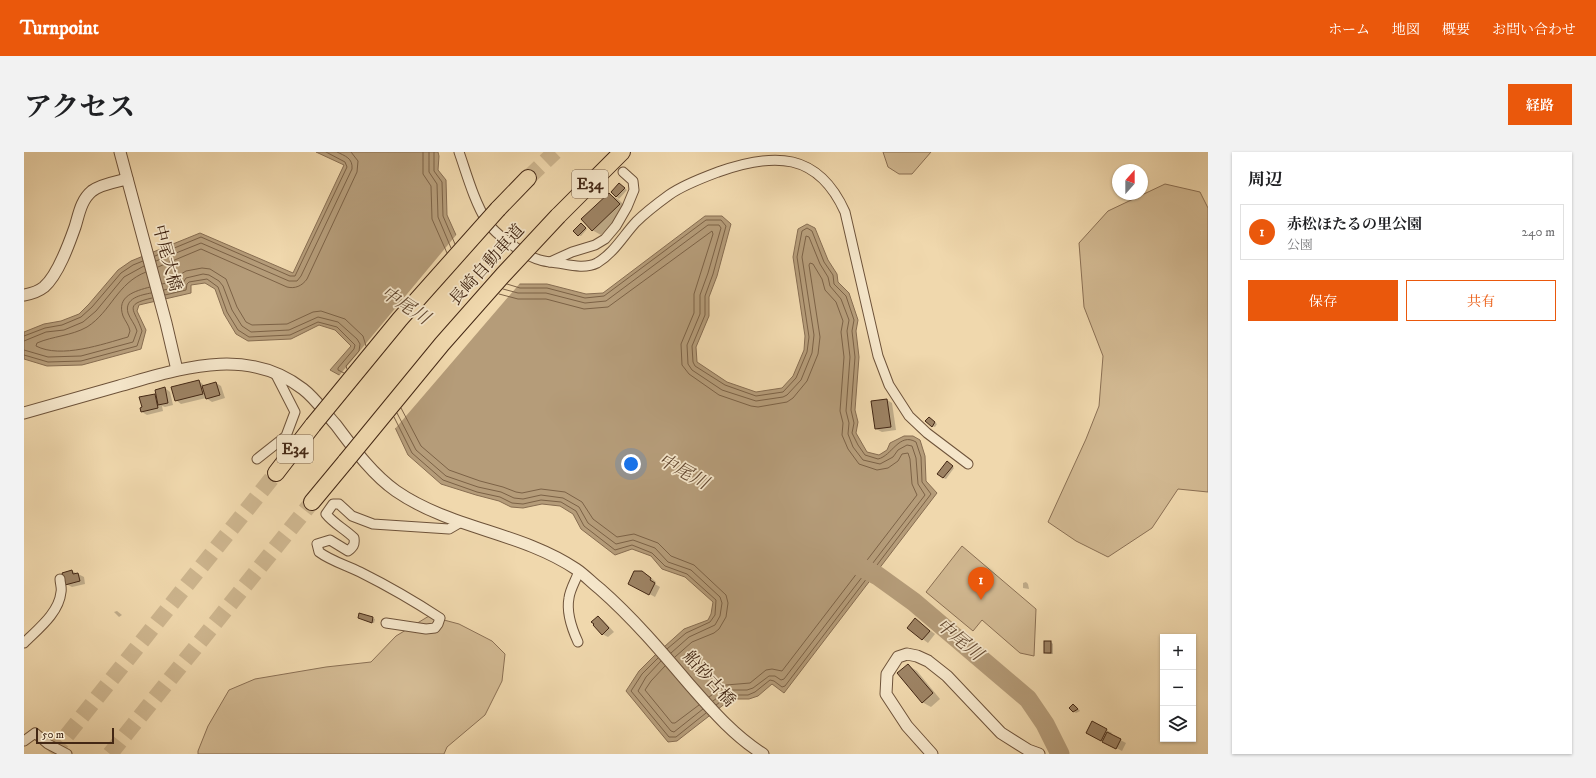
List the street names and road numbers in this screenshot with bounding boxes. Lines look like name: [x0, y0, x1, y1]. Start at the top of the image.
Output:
road number: E34: [572, 170, 608, 198]
street label: 長崎自動車道: [445, 220, 529, 310]
street label: 中尾大橋: [148, 222, 186, 294]
road number: E34: [277, 435, 313, 463]
street label: 船砂古橋: [678, 646, 740, 712]

